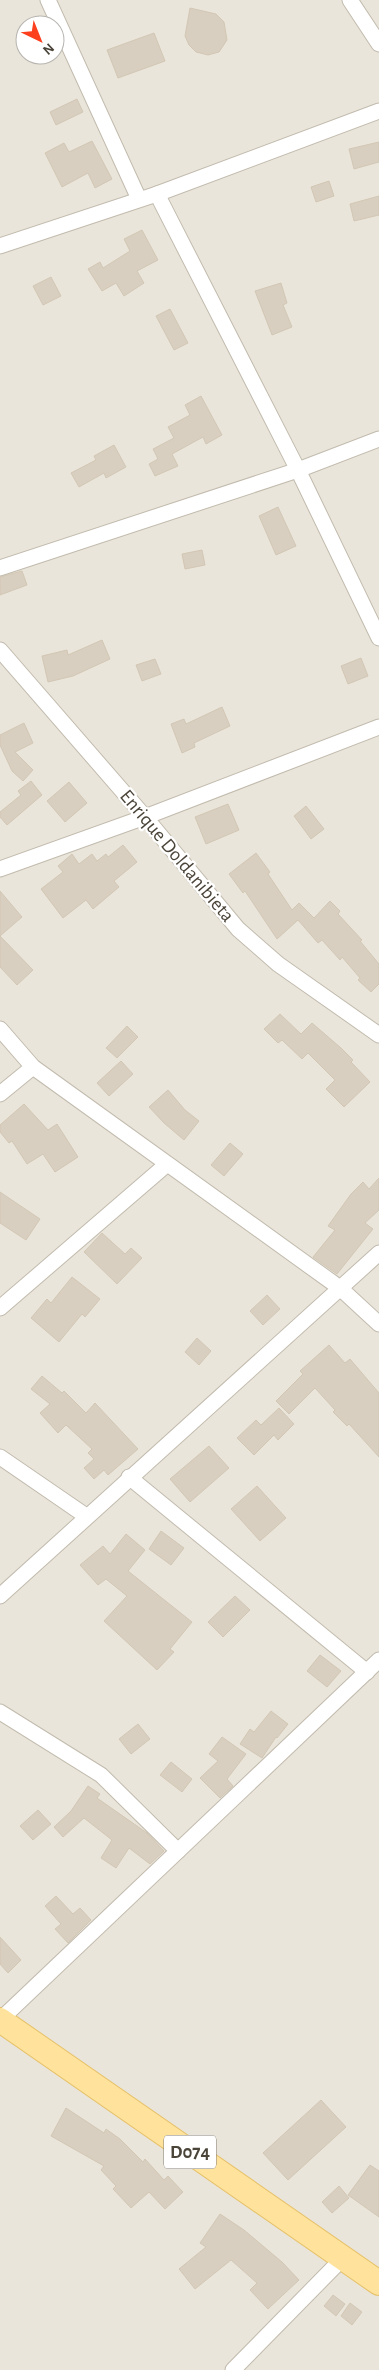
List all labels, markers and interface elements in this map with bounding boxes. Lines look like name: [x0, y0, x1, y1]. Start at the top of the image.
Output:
north arrow: [15, 15, 65, 65]
text: N: [40, 40, 57, 57]
street label: Enrique Doldanibieta: [116, 786, 238, 926]
road number: D074: [164, 2136, 216, 2168]

